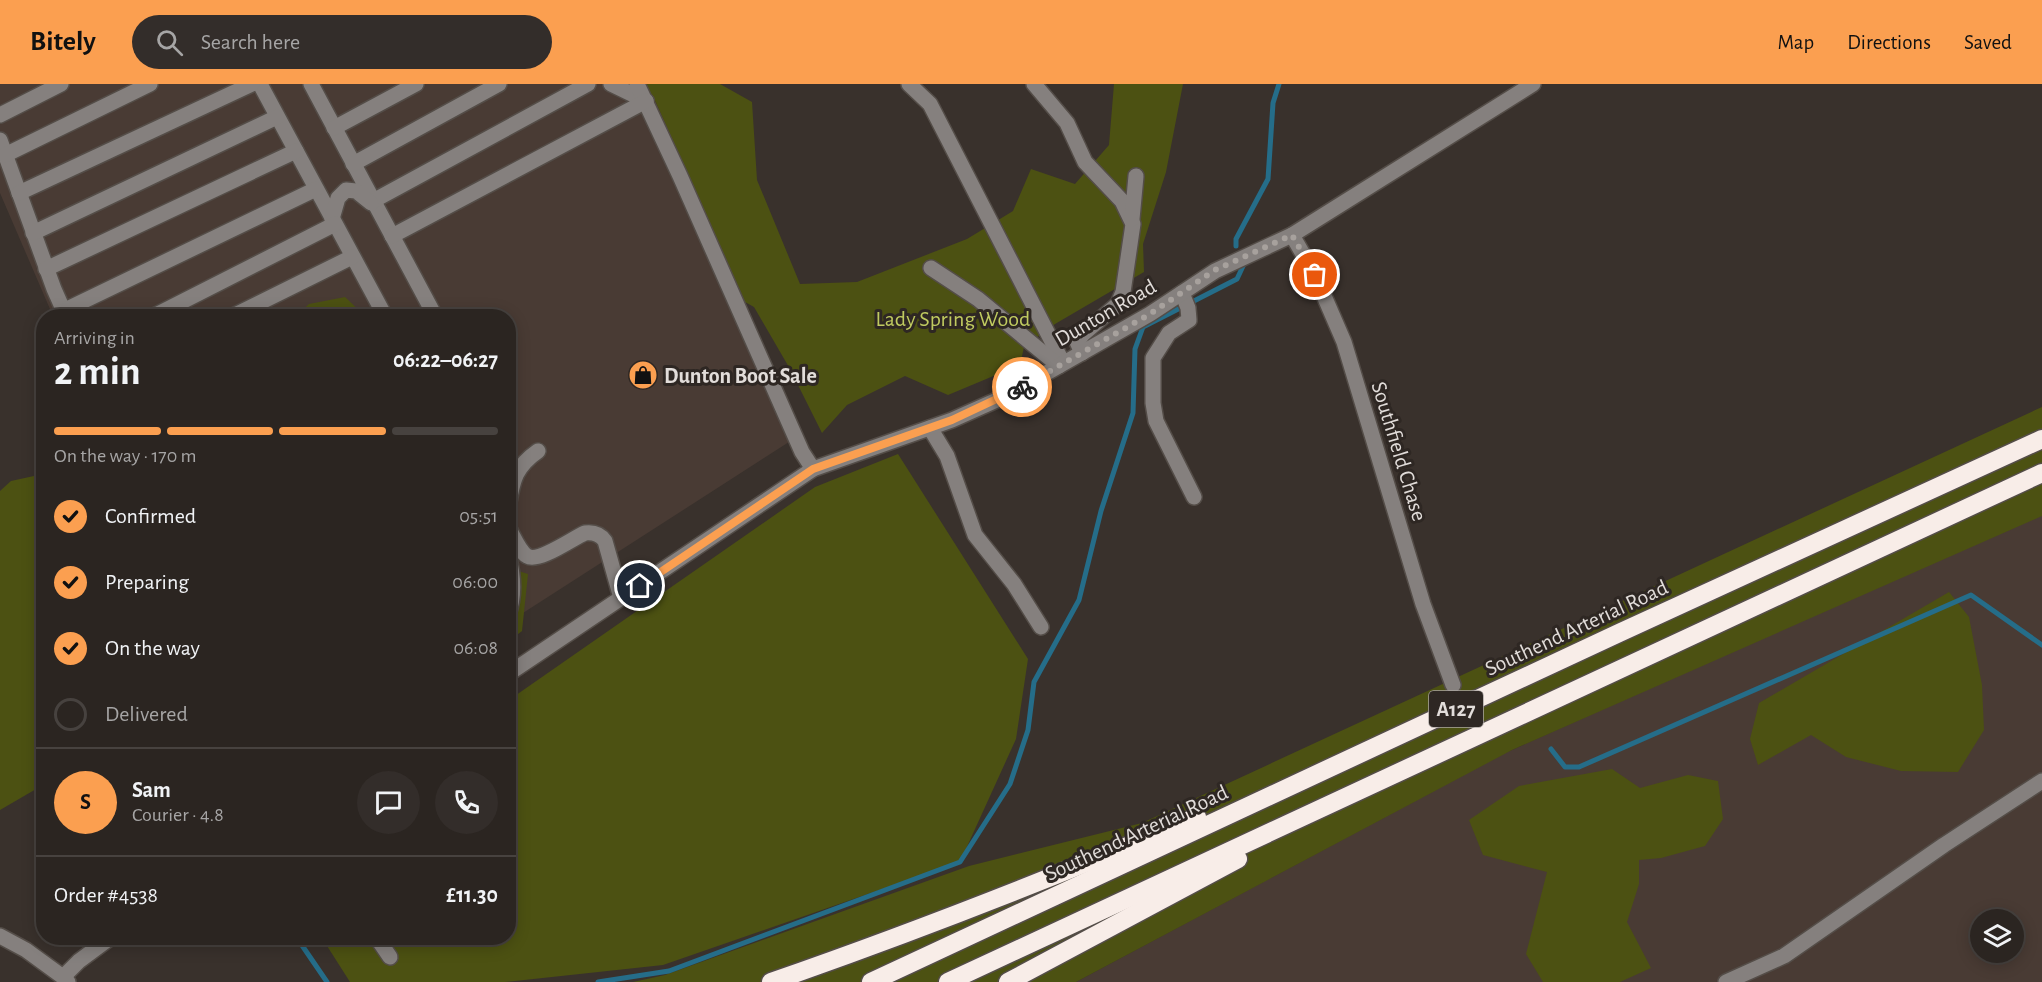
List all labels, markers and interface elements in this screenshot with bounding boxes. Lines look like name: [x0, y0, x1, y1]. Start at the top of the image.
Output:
search box: [132, 15, 552, 69]
icon: search: [153, 26, 186, 59]
text: Bitely: [30, 28, 96, 56]
text: Search here: [201, 31, 300, 53]
text: Map: [1778, 32, 1814, 53]
text: Directions: [1847, 32, 1931, 53]
text: Saved: [1964, 32, 2012, 53]
pin: [1289, 249, 1340, 300]
icon: bag: [1298, 258, 1331, 291]
street label: Dunton Road: [1051, 275, 1160, 351]
park label: Lady Spring Wood: [876, 308, 1030, 330]
text: Arriving in: [54, 328, 135, 348]
text: 06:22–06:27: [393, 349, 498, 371]
text: 2 min: [54, 353, 141, 392]
courier: [992, 357, 1052, 417]
shop icon: Dunton Boot Sale: [627, 359, 659, 391]
place label: Dunton Boot Sale: [664, 365, 817, 387]
icon: bike: [1006, 371, 1039, 404]
street label: Southfield Chase: [1367, 379, 1431, 524]
text: On the way · 170 m: [54, 446, 197, 466]
icon: check: [54, 500, 87, 533]
text: Confirmed: [105, 505, 196, 527]
text: 05:51: [459, 506, 498, 526]
pin: [614, 560, 665, 611]
icon: check: [54, 566, 87, 599]
icon: home: [623, 569, 656, 602]
text: Preparing: [105, 571, 189, 593]
text: 06:00: [452, 572, 498, 592]
street label: Southend Arterial Road: [1482, 576, 1671, 680]
icon: check: [54, 632, 87, 665]
text: On the way: [105, 637, 200, 659]
text: 06:08: [453, 638, 498, 658]
road number: A127: [1429, 691, 1483, 727]
text: Delivered: [105, 703, 188, 725]
button: chat: [357, 771, 420, 834]
button: phone: [435, 771, 498, 834]
text: Sam: [132, 779, 171, 801]
street label: Southend Arterial Road: [1042, 781, 1231, 885]
text: S: [80, 791, 91, 813]
text: Courier · 4.8: [132, 805, 224, 825]
text: Order #4538: [54, 884, 158, 906]
text: £11.30: [446, 884, 498, 906]
map controls: [1970, 909, 2024, 963]
button: layers: [1970, 909, 2024, 963]

